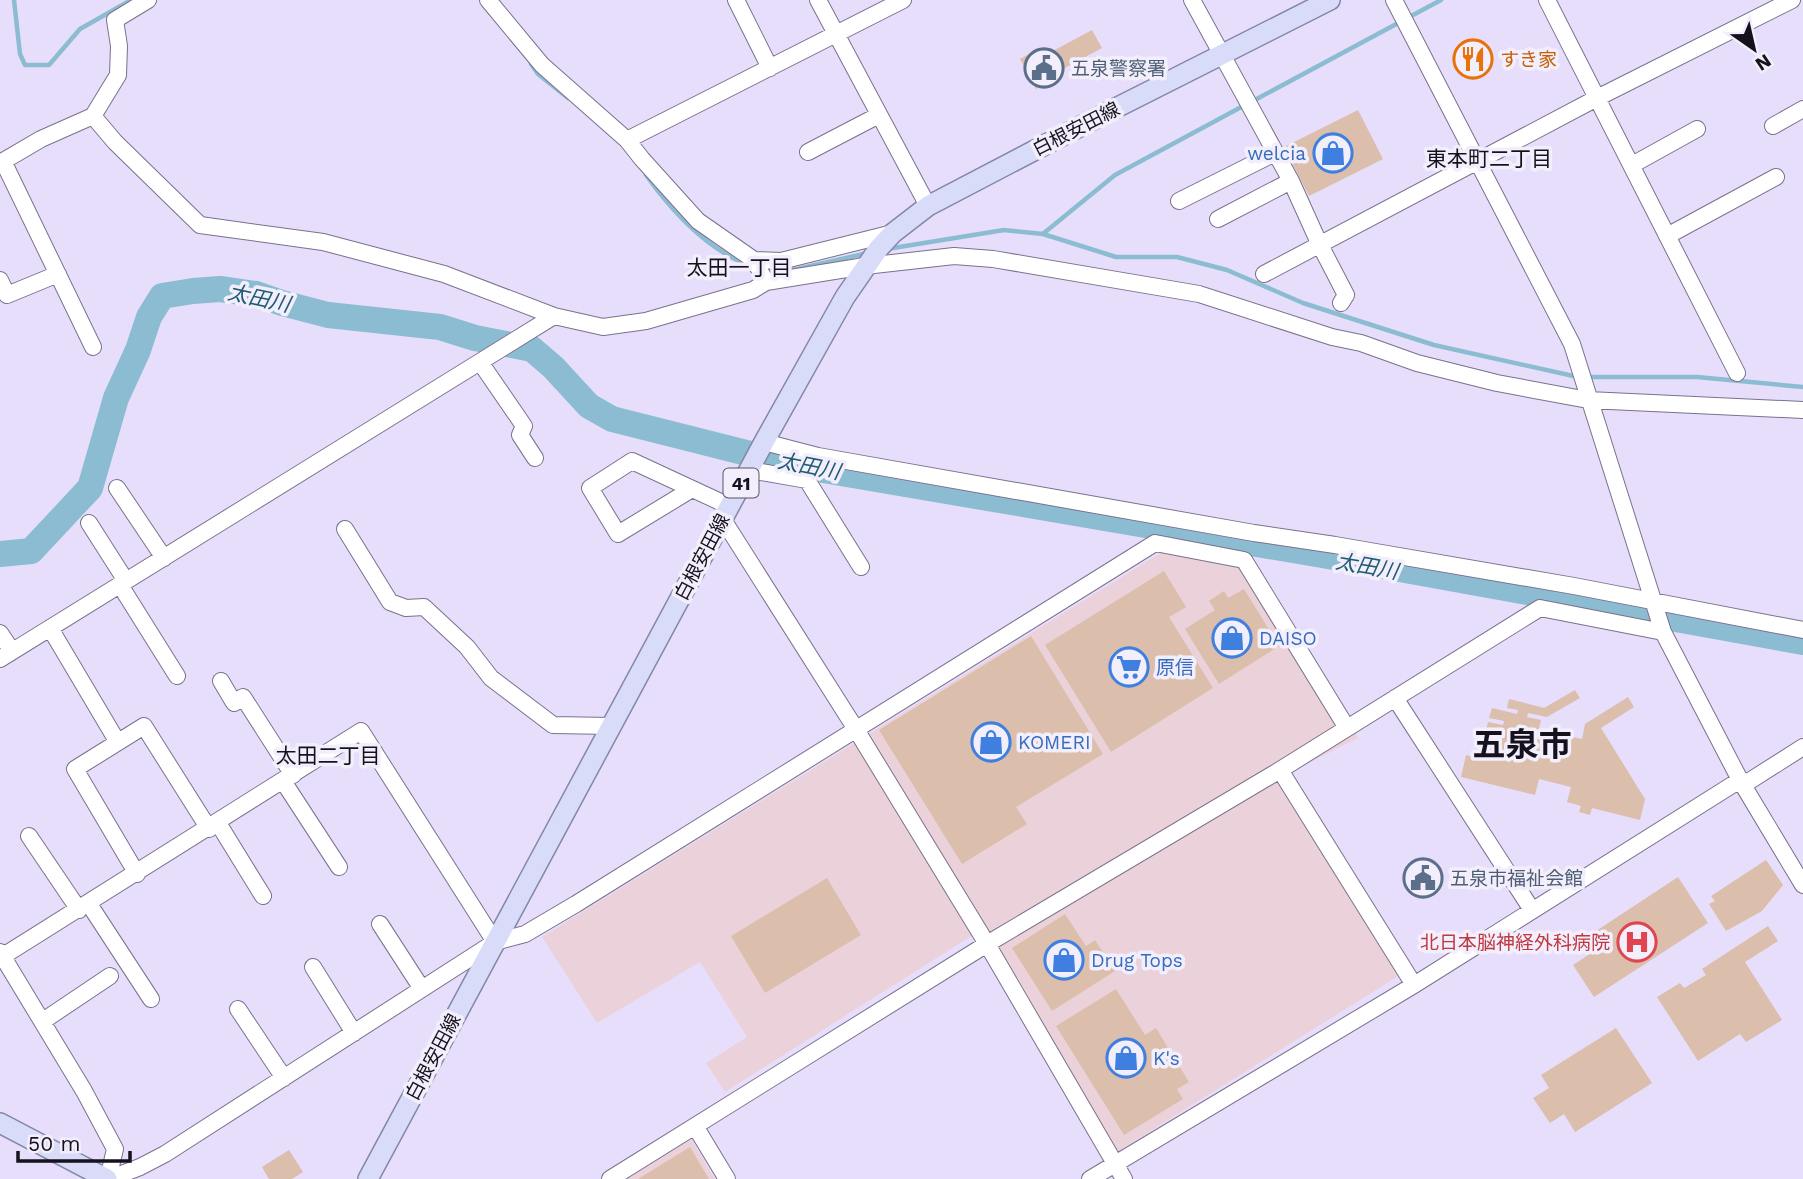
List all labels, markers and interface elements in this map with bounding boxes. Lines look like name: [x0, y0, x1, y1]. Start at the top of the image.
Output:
north arrow: [1719, 14, 1789, 84]
restaurant icon: すき家: [1452, 38, 1494, 80]
public building icon: 五泉警察署: [1023, 47, 1065, 89]
place label: すき家: [1500, 48, 1557, 71]
text: N: [1751, 49, 1775, 76]
place label: 五泉警察署: [1071, 57, 1166, 80]
street label: 白根安田線: [1028, 97, 1124, 161]
shop icon: welcia: [1312, 132, 1354, 174]
place label: welcia: [1247, 142, 1306, 165]
district label: 東本町二丁目: [1426, 146, 1552, 171]
district label: 太田一丁目: [687, 255, 792, 280]
water label: 太田川: [226, 279, 294, 317]
water label: 太田川: [776, 448, 844, 485]
road number: 41: [724, 468, 758, 498]
street label: 白根安田線: [670, 510, 734, 604]
water label: 太田川: [1334, 548, 1402, 584]
shop icon: DAISO: [1211, 617, 1253, 659]
place label: DAISO: [1259, 627, 1317, 650]
supermarket icon: 原信: [1108, 646, 1150, 688]
place label: 原信: [1156, 656, 1194, 679]
shop icon: KOMERI: [970, 721, 1012, 763]
district label: 五泉市: [1473, 725, 1572, 764]
place label: KOMERI: [1018, 731, 1091, 754]
district label: 太田二丁目: [276, 743, 381, 768]
public building icon: 五泉市福祉会館: [1402, 857, 1444, 899]
place label: 五泉市福祉会館: [1450, 867, 1583, 890]
hospital icon: 北日本脳神経外科病院: [1616, 921, 1658, 963]
place label: 北日本脳神経外科病院: [1420, 931, 1610, 954]
shop icon: Drug Tops: [1043, 939, 1085, 981]
place label: Drug Tops: [1091, 949, 1183, 972]
street label: 白根安田線: [401, 1010, 465, 1104]
shop icon: K's: [1105, 1037, 1147, 1079]
place label: K's: [1153, 1047, 1180, 1070]
scale bar: [18, 1120, 130, 1164]
text: 50 m: [28, 1131, 80, 1156]

